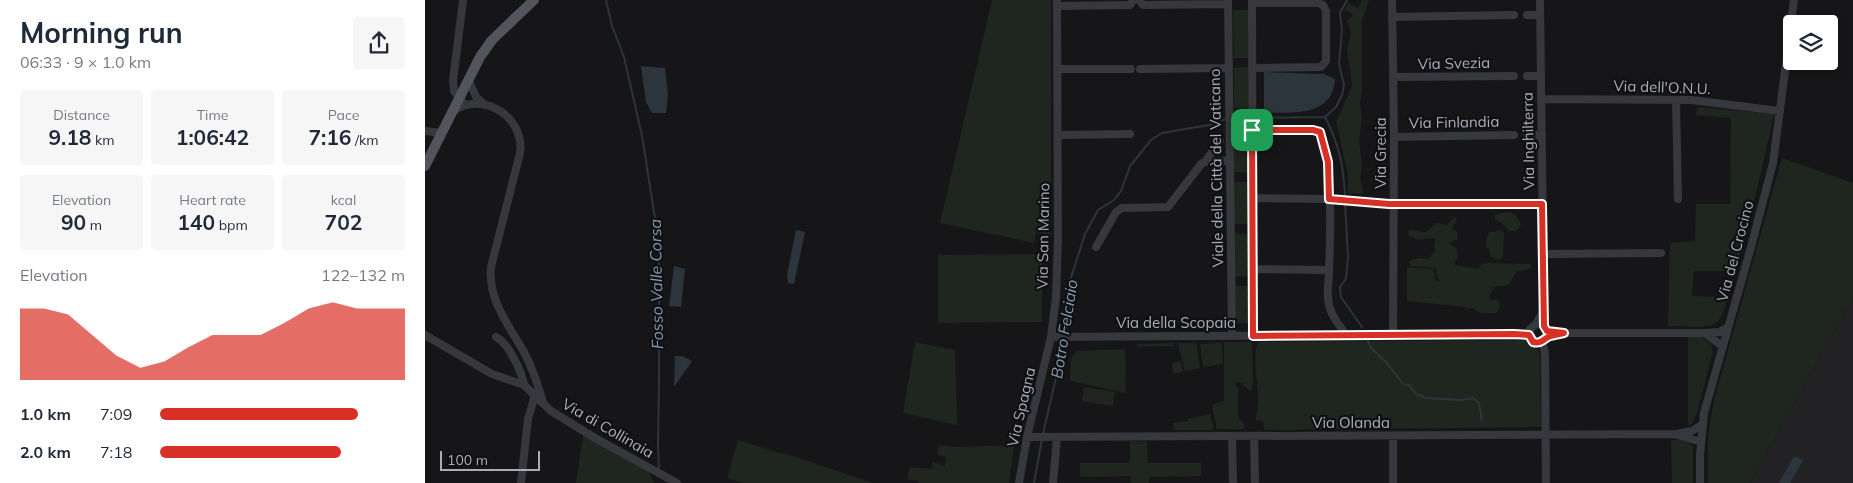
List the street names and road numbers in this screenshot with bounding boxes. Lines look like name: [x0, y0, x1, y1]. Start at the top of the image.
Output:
street label: Via Svezia: [1418, 53, 1490, 73]
street label: Viale della Città del Vaticano: [1205, 68, 1227, 268]
street label: Via dell'O.N.U.: [1613, 76, 1711, 98]
street label: Via Inghilterra: [1518, 92, 1538, 190]
street label: Via Finlandia: [1408, 112, 1500, 132]
street label: Via Grecia: [1371, 117, 1390, 189]
street label: Via San Marino: [1033, 183, 1053, 289]
street label: Via del Crocino: [1712, 198, 1758, 304]
street label: Via della Scopaia: [1116, 313, 1236, 332]
street label: Via Spagna: [1003, 365, 1039, 449]
street label: Via di Collinaia: [559, 394, 657, 462]
street label: Via Olanda: [1312, 413, 1390, 432]

